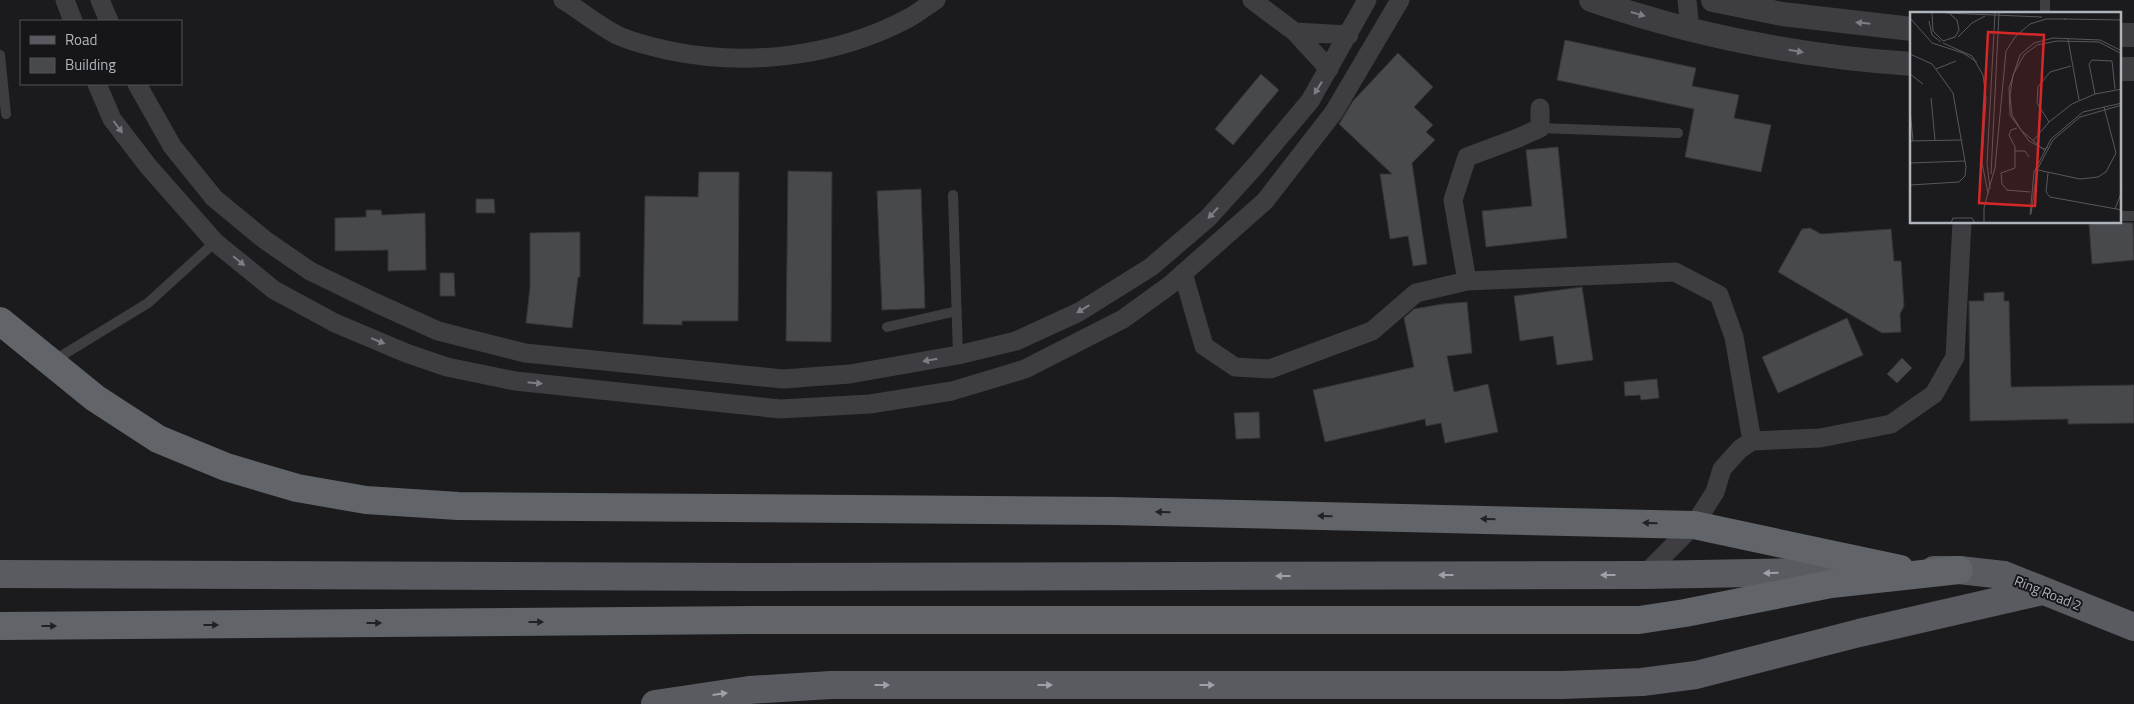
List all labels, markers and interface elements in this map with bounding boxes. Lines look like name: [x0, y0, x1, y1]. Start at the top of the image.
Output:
one-way arrow: [1631, 11, 1646, 19]
inset map: [1910, 12, 2122, 224]
one-way arrow: [1855, 19, 1871, 27]
legend: [20, 20, 182, 85]
text: Road: [65, 28, 97, 51]
one-way arrow: [1788, 48, 1804, 56]
text: Building: [65, 53, 116, 76]
one-way arrow: [1313, 82, 1322, 95]
one-way arrow: [113, 121, 124, 134]
one-way arrow: [1207, 206, 1219, 218]
one-way arrow: [232, 255, 245, 266]
one-way arrow: [1077, 304, 1090, 313]
one-way arrow: [371, 338, 386, 346]
one-way arrow: [922, 357, 938, 365]
one-way arrow: [527, 379, 543, 387]
one-way arrow: [1155, 508, 1171, 516]
one-way arrow: [1317, 512, 1333, 520]
one-way arrow: [1480, 515, 1496, 523]
one-way arrow: [1642, 519, 1658, 527]
one-way arrow: [1763, 570, 1779, 578]
street label: Ring Road 2: [2011, 570, 2085, 616]
one-way arrow: [1438, 571, 1454, 579]
one-way arrow: [1600, 571, 1616, 579]
one-way arrow: [1275, 572, 1291, 580]
one-way arrow: [528, 618, 544, 626]
one-way arrow: [366, 619, 382, 627]
one-way arrow: [203, 621, 219, 629]
one-way arrow: [41, 622, 57, 630]
one-way arrow: [874, 681, 890, 689]
one-way arrow: [1037, 681, 1053, 689]
one-way arrow: [1199, 681, 1215, 689]
one-way arrow: [712, 690, 728, 698]

